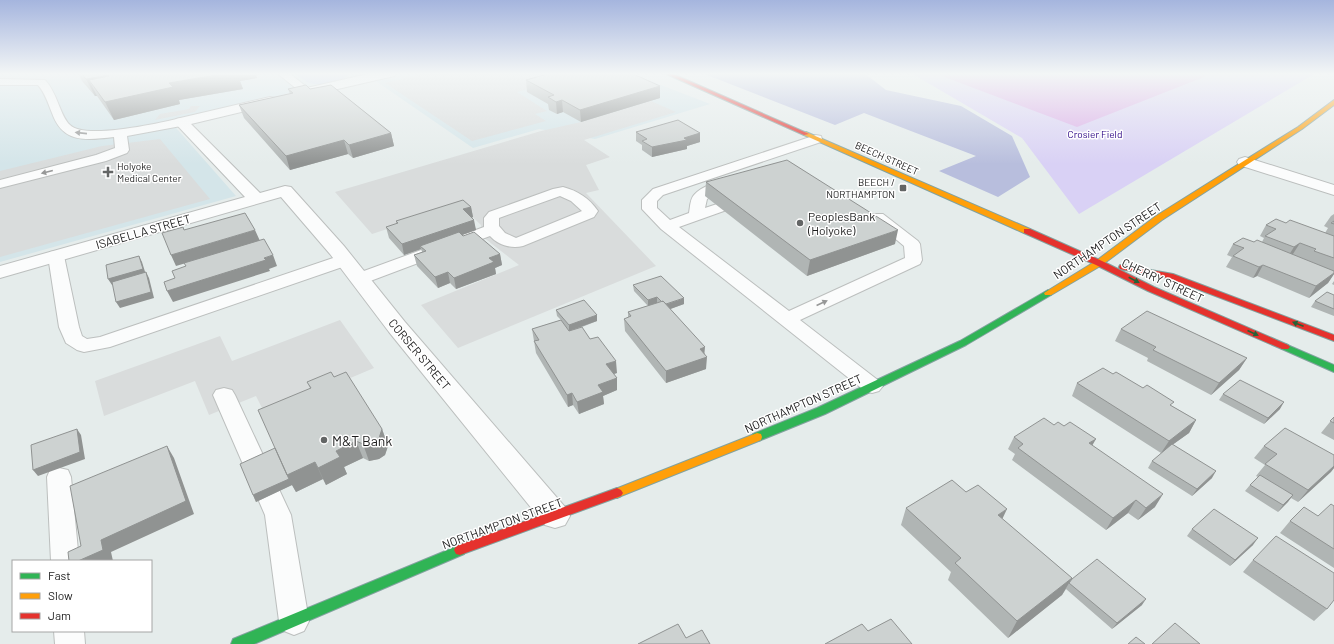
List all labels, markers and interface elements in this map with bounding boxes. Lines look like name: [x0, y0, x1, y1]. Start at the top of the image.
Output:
park label: Crosier Field: [1068, 128, 1122, 140]
one-way arrow: [75, 130, 87, 136]
street label: BEECH STREET: [853, 139, 921, 177]
place label: Holyoke Medical Center: [117, 160, 182, 184]
marker: Holyoke Medical Center: [102, 166, 114, 178]
one-way arrow: [41, 169, 53, 175]
place label: BEECH / NORTHAMPTON: [826, 176, 895, 200]
marker: BEECH / NORTHAMPTON: [898, 183, 908, 193]
street label: NORTHAMPTON STREET: [1050, 199, 1164, 281]
place label: PeoplesBank (Holyoke): [807, 209, 875, 237]
street label: ISABELLA STREET: [94, 211, 192, 251]
marker: PeoplesBank (Holyoke): [795, 218, 805, 228]
street label: CHERRY STREET: [1120, 255, 1206, 305]
one-way arrow: [1128, 277, 1140, 283]
one-way arrow: [816, 300, 828, 306]
street label: CORSER STREET: [386, 316, 454, 392]
one-way arrow: [1291, 321, 1303, 327]
one-way arrow: [1247, 330, 1258, 336]
street label: NORTHAMPTON STREET: [742, 371, 864, 435]
place label: M&T Bank: [332, 432, 392, 449]
marker: M&T Bank: [319, 435, 329, 445]
street label: NORTHAMPTON STREET: [440, 495, 564, 551]
legend: [12, 560, 152, 632]
text: Fast: [48, 568, 71, 582]
text: Slow: [48, 588, 73, 602]
text: Jam: [48, 608, 71, 622]

